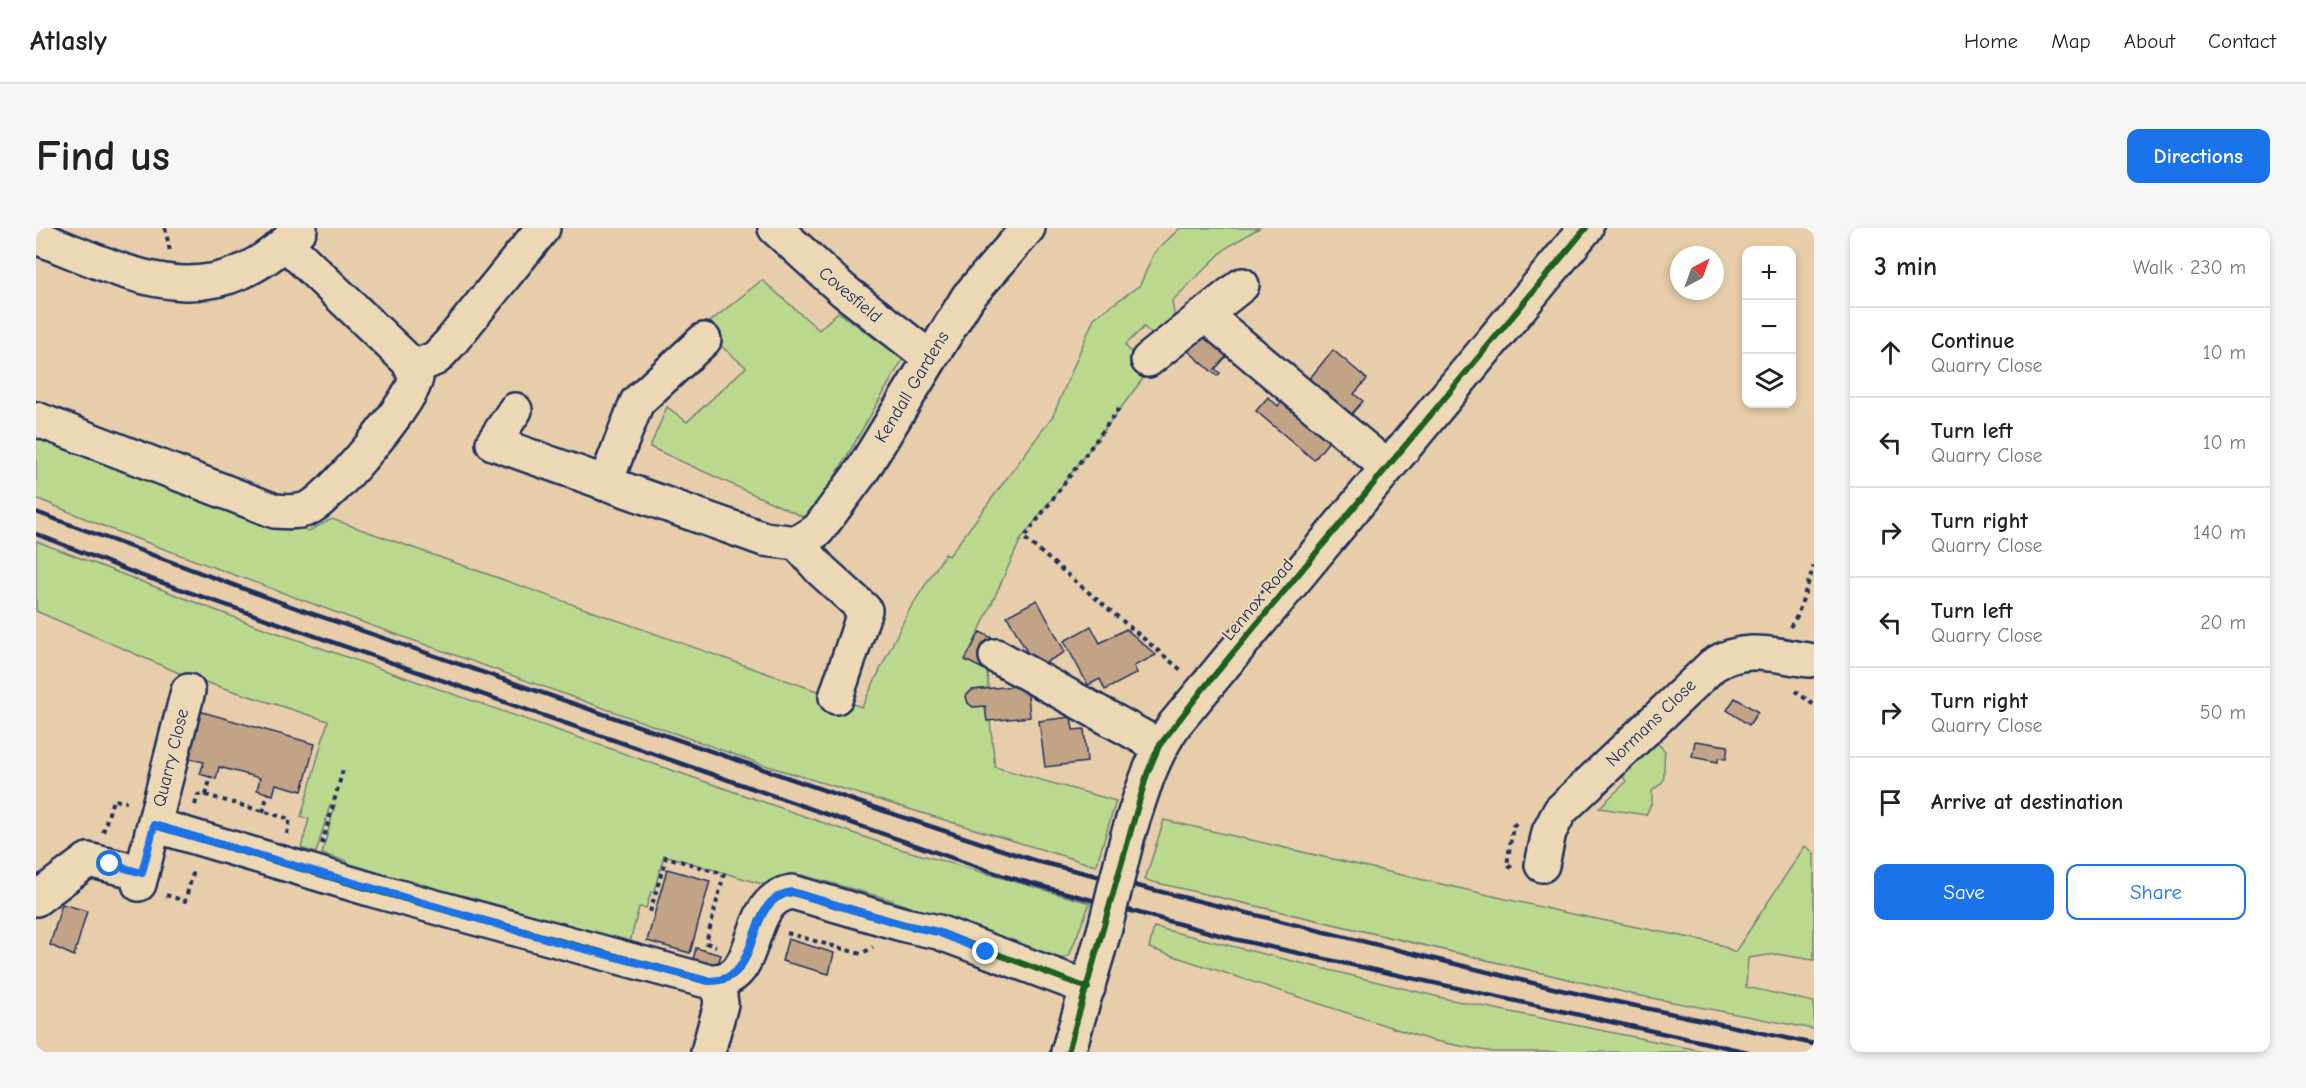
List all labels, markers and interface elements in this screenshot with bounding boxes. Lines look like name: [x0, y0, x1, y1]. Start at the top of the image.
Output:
text: Atlasly: [30, 25, 107, 57]
text: Home: [1964, 29, 2018, 53]
text: Map: [2051, 29, 2091, 53]
text: About: [2124, 29, 2175, 53]
text: Contact: [2208, 29, 2276, 53]
button: Directions: [2127, 129, 2270, 183]
text: Find us: [36, 132, 170, 181]
north arrow: [1670, 246, 1724, 300]
map controls: [1742, 246, 1796, 408]
button: +: [1742, 246, 1796, 300]
text: 3 min: [1874, 252, 1937, 282]
text: Walk · 230 m: [2133, 256, 2246, 279]
street label: Covesfield: [814, 263, 886, 327]
button: −: [1742, 300, 1796, 354]
street label: Kendall Gardens: [870, 327, 954, 447]
text: Continue: [1931, 328, 2014, 354]
icon: ahead: [1874, 336, 1907, 369]
text: 10 m: [2203, 341, 2246, 364]
button: layers: [1742, 354, 1796, 408]
text: Quarry Close: [1931, 354, 2043, 377]
text: Turn left: [1931, 418, 2013, 444]
icon: left: [1874, 426, 1907, 459]
text: 10 m: [2203, 431, 2246, 454]
text: Quarry Close: [1931, 444, 2043, 467]
text: Turn right: [1931, 508, 2028, 534]
icon: right: [1874, 516, 1907, 549]
text: 140 m: [2193, 521, 2246, 544]
text: Quarry Close: [1931, 534, 2043, 557]
street label: Lennox Road: [1218, 555, 1298, 645]
text: Turn left: [1931, 598, 2013, 624]
icon: left: [1874, 606, 1907, 639]
text: 20 m: [2200, 611, 2246, 634]
text: Quarry Close: [1931, 624, 2043, 647]
street label: Normans Close: [1602, 675, 1700, 771]
text: Turn right: [1931, 688, 2028, 714]
icon: right: [1874, 696, 1907, 729]
text: 50 m: [2200, 701, 2246, 724]
street label: Quarry Close: [149, 707, 193, 809]
text: Quarry Close: [1931, 714, 2043, 737]
icon: arrive: [1874, 786, 1907, 819]
text: Arrive at destination: [1931, 789, 2123, 815]
route start: [96, 850, 122, 876]
button: Save: [1874, 864, 2054, 920]
button: Share: [2066, 864, 2246, 920]
route end: [972, 938, 998, 964]

